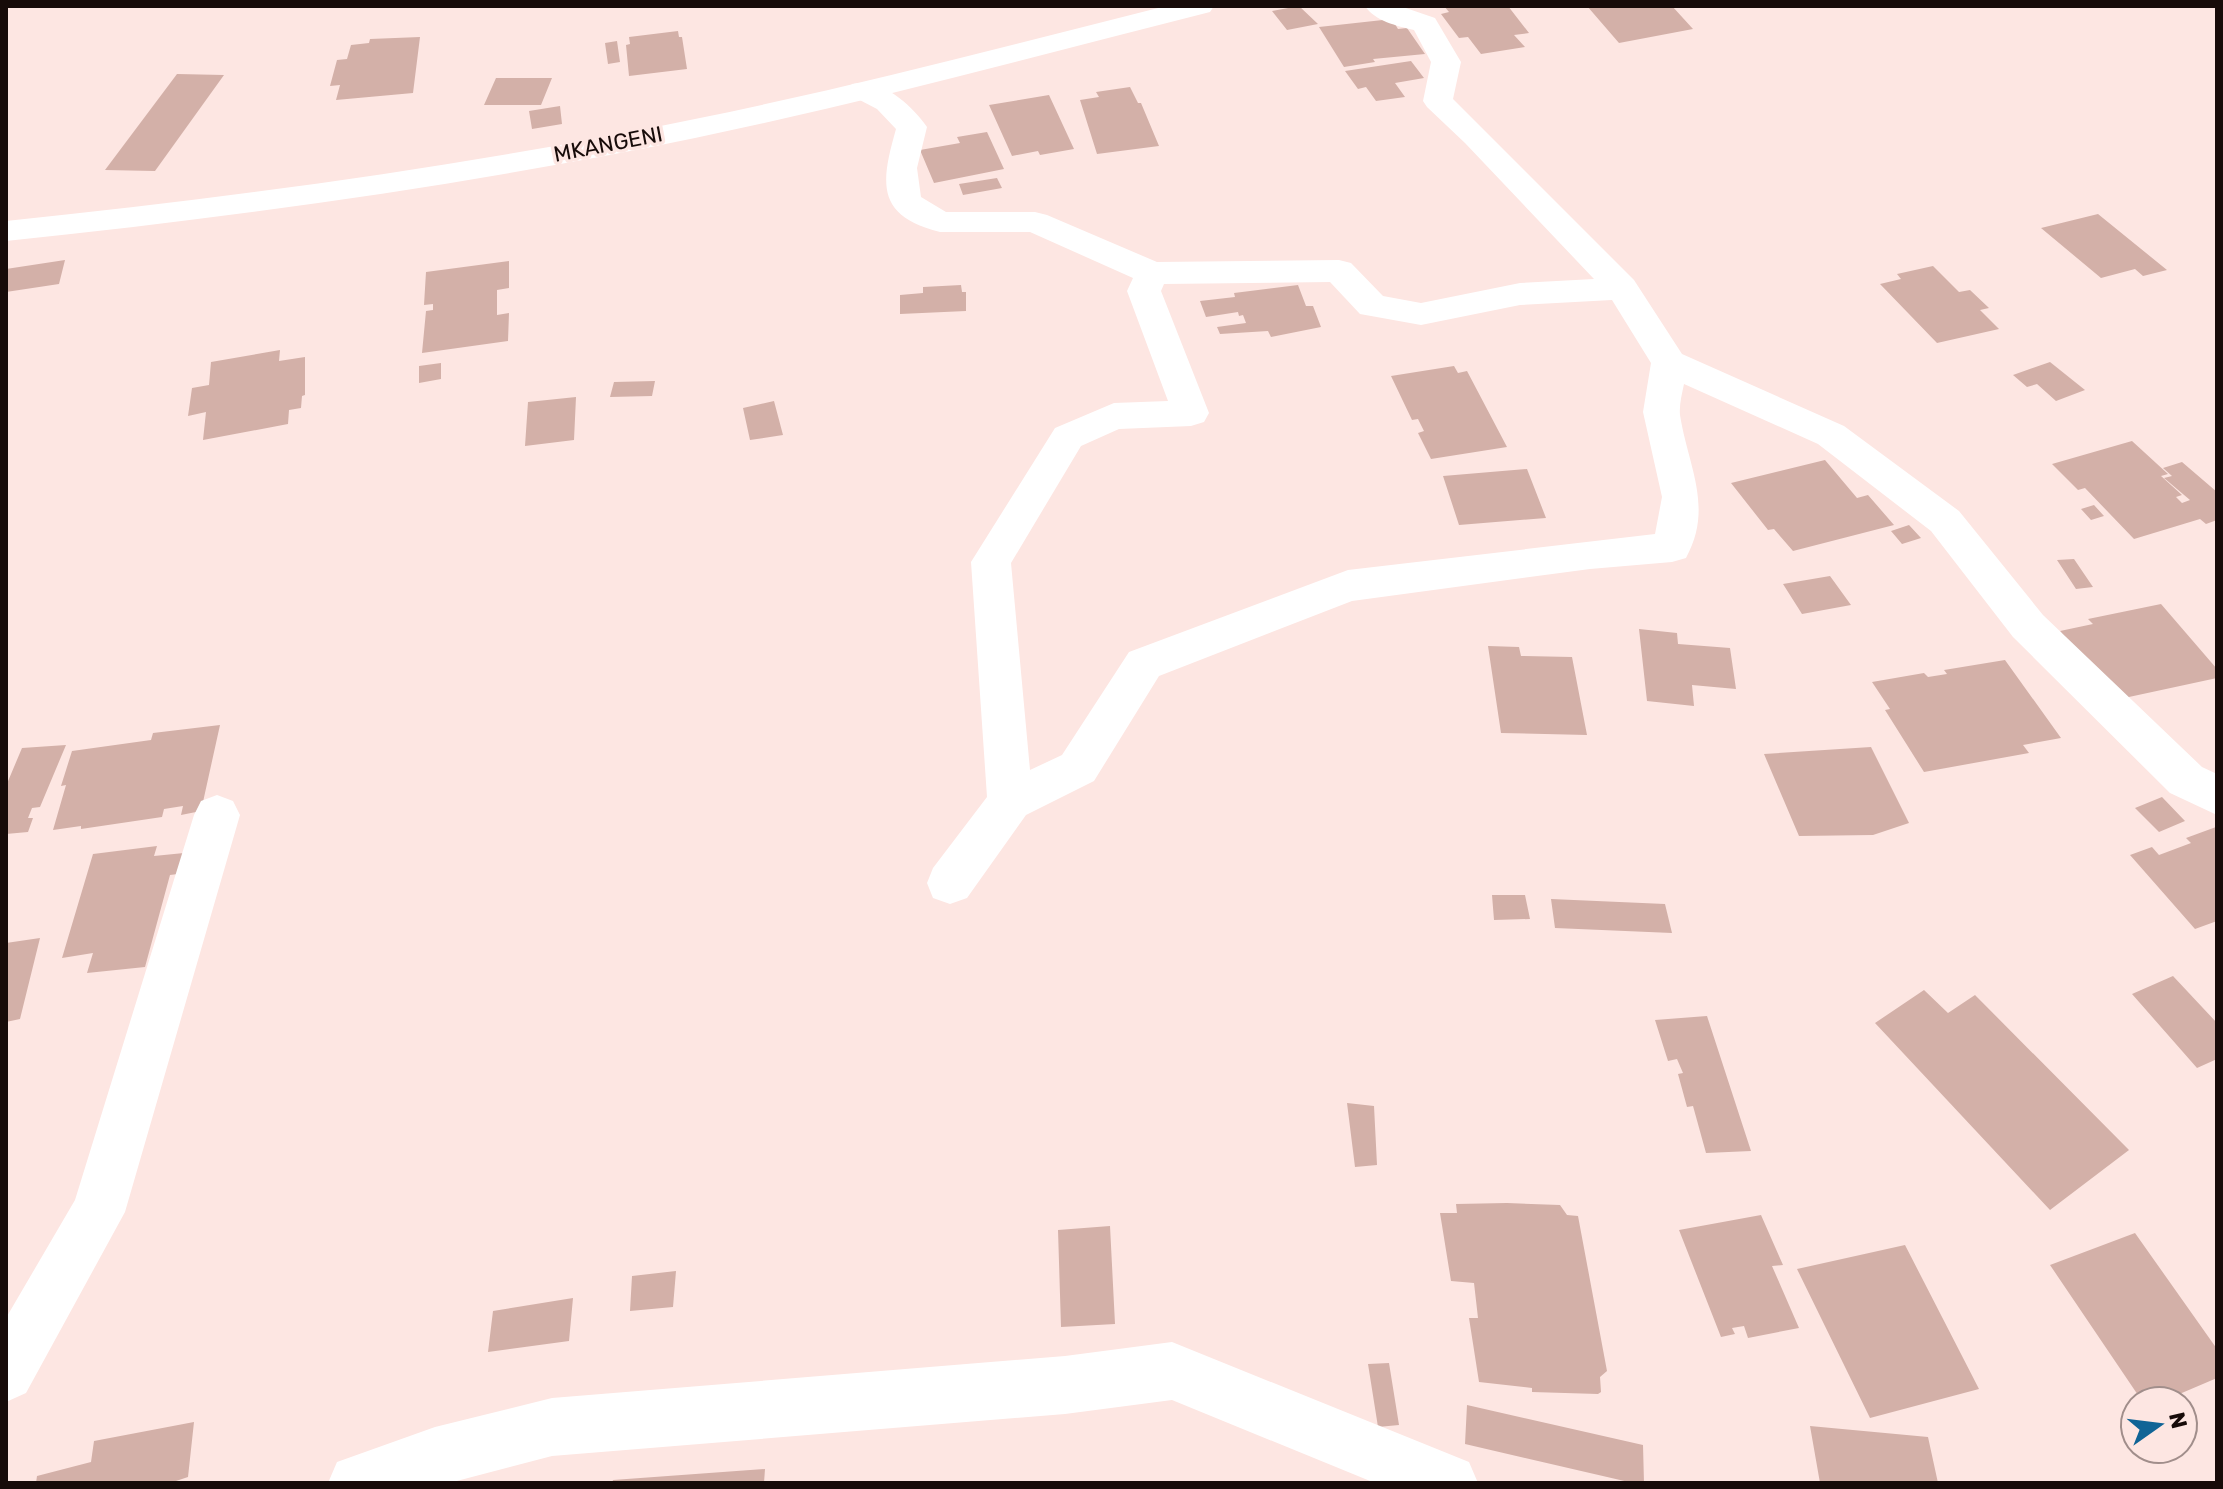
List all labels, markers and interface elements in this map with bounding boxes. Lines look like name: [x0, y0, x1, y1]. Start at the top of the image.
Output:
street label: MKANGENI: [551, 120, 665, 168]
north arrow: [2119, 1385, 2199, 1465]
text: N: [2163, 1409, 2193, 1431]

